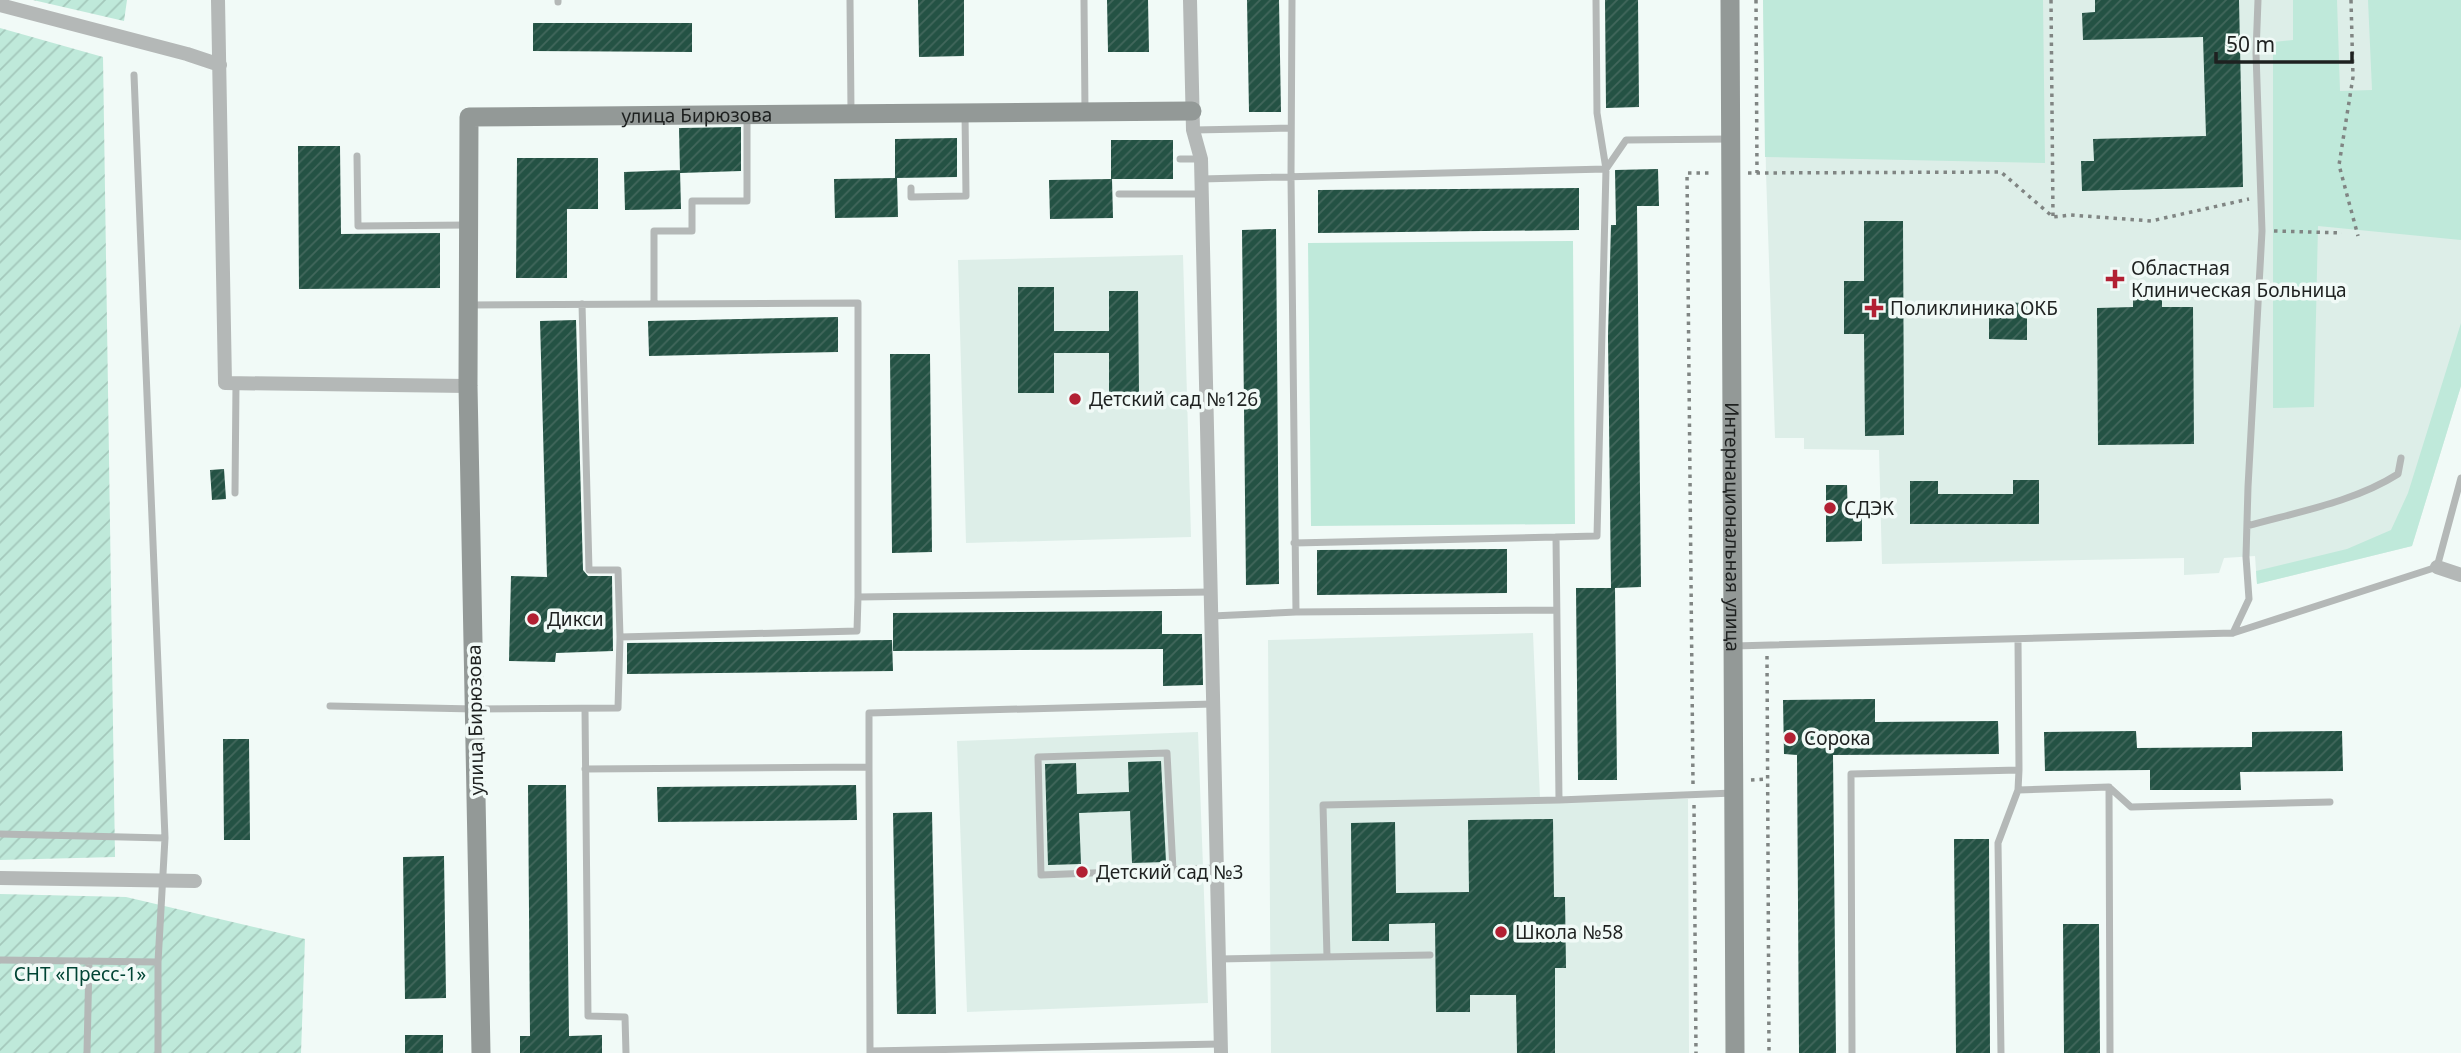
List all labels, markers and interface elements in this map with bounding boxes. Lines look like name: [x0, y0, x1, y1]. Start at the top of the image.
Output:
scale bar: [2216, 21, 2352, 65]
text: 50 m: [2226, 30, 2275, 58]
street label: улица Бирюзова: [621, 101, 772, 129]
place label: Областная Клиническая Больница: [2131, 255, 2347, 303]
marker: Областная Клиническая Больница: [2105, 269, 2125, 289]
place label: Поликлиника ОКБ: [1890, 295, 2058, 321]
marker: Поликлиника ОКБ: [1864, 298, 1884, 318]
place label: Детский сад №126: [1089, 386, 1258, 412]
marker: Детский сад №126: [1067, 391, 1083, 407]
street label: Интернациональная улица: [1719, 402, 1746, 652]
place label: СДЭК: [1844, 495, 1894, 521]
marker: СДЭК: [1822, 500, 1838, 516]
place label: Дикси: [547, 606, 604, 632]
marker: Дикси: [525, 611, 541, 627]
street label: улица Бирюзова: [461, 644, 489, 796]
place label: Сорока: [1804, 725, 1871, 751]
marker: Сорока: [1782, 730, 1798, 746]
place label: Детский сад №3: [1096, 859, 1243, 885]
marker: Детский сад №3: [1074, 864, 1090, 880]
place label: Школа №58: [1515, 919, 1623, 945]
marker: Школа №58: [1493, 924, 1509, 940]
park label: СНТ «Пресс-1»: [14, 961, 146, 987]

